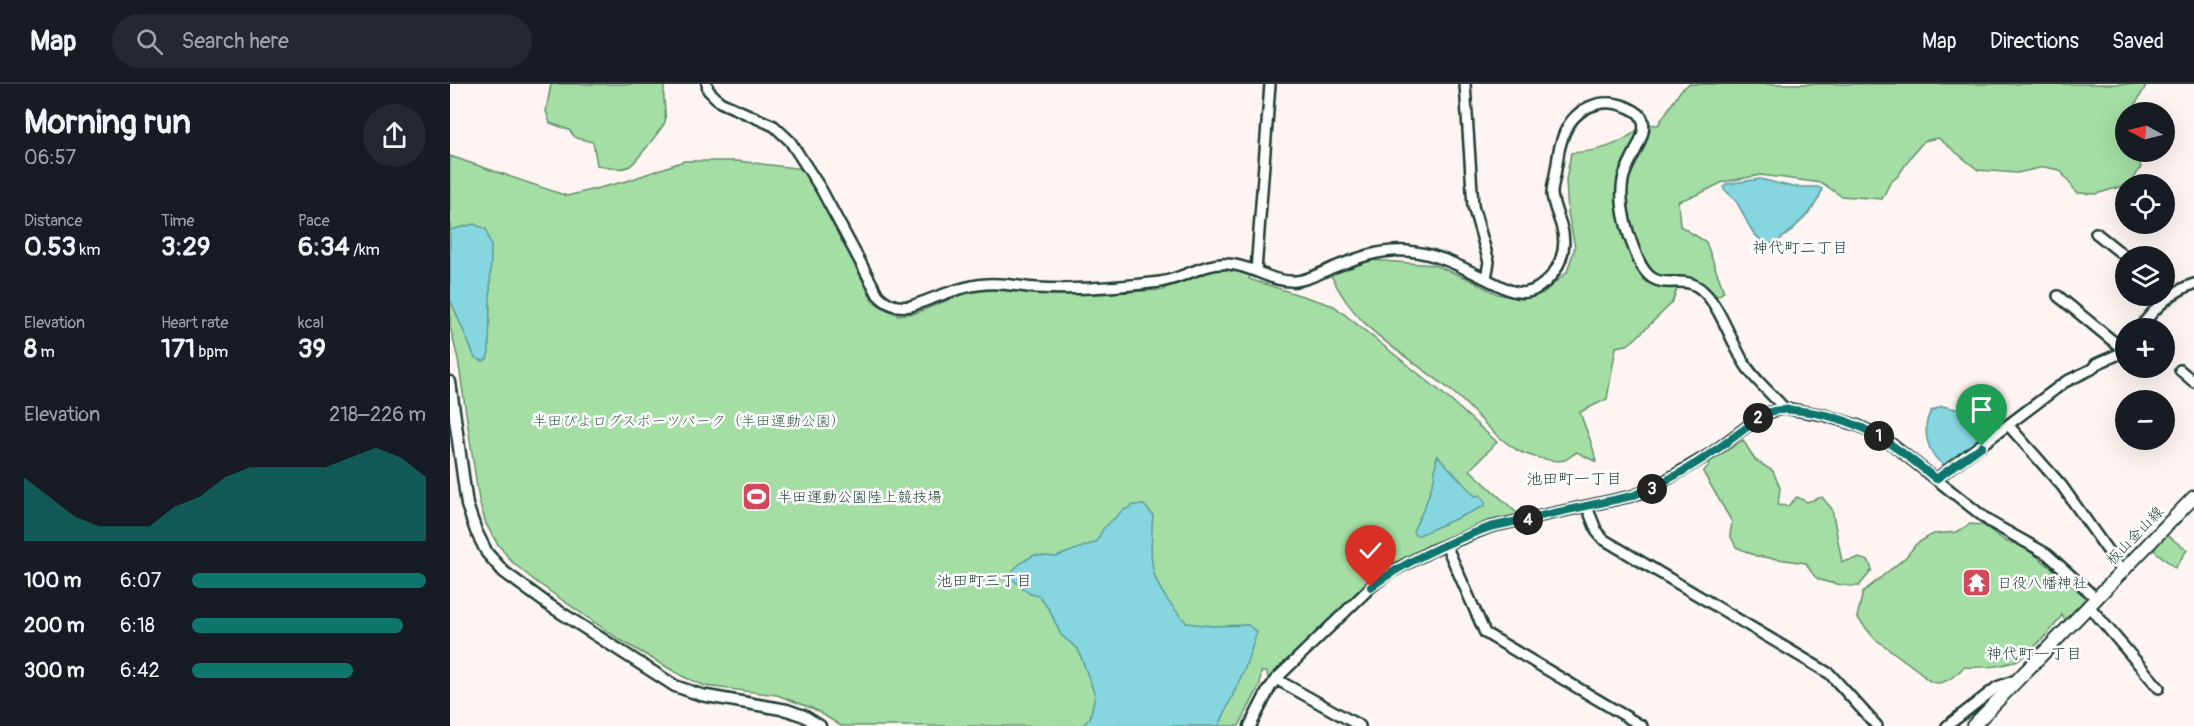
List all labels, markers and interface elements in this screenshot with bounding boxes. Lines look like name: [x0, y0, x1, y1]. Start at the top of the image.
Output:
search box: [112, 14, 532, 68]
text: Map: [30, 24, 76, 59]
icon: search: [133, 25, 166, 58]
text: Search here: [181, 27, 289, 55]
text: Map: [1922, 28, 1957, 55]
text: Directions: [1990, 28, 2079, 55]
text: Saved: [2112, 28, 2164, 55]
text: Morning run: [24, 102, 191, 143]
north arrow: [2115, 102, 2175, 162]
map controls: [2115, 102, 2175, 450]
button: share: [363, 104, 426, 167]
text: 06:57: [24, 145, 76, 170]
button: locate: [2115, 174, 2175, 234]
text: Distance: [24, 211, 83, 231]
text: Time: [161, 211, 194, 231]
text: Pace: [298, 211, 330, 231]
text: 0.53: [24, 231, 76, 263]
text: 3:29: [161, 231, 210, 263]
text: 6:34: [298, 231, 350, 263]
district label: 神代町二丁目: [1752, 238, 1848, 258]
text: km: [76, 240, 100, 260]
text: /km: [350, 240, 380, 260]
button: layers: [2115, 246, 2175, 306]
text: Elevation: [24, 313, 85, 333]
text: Heart rate: [161, 313, 228, 333]
text: kcal: [298, 313, 324, 333]
button: +: [2115, 318, 2175, 378]
text: 8: [24, 333, 37, 365]
text: 171: [161, 333, 195, 365]
text: 39: [298, 333, 326, 365]
text: m: [37, 342, 55, 362]
text: bpm: [195, 342, 228, 362]
pin: [1956, 384, 2007, 446]
button: −: [2115, 390, 2175, 450]
icon: arrive: [1965, 393, 1998, 426]
text: Elevation: [24, 402, 100, 427]
text: 218–226 m: [329, 402, 426, 427]
pin: 2: [1743, 403, 1773, 433]
text: 2: [1754, 408, 1762, 428]
park label: 半田ぴよログスポーツパーク（半田運動公園）: [532, 412, 846, 431]
pin: 1: [1864, 421, 1894, 451]
text: 1: [1876, 426, 1882, 446]
district label: 池田町一丁目: [1526, 469, 1622, 489]
pin: 3: [1637, 474, 1667, 504]
text: 3: [1648, 479, 1656, 499]
sports icon: 半田運動公園陸上競技場: [740, 481, 772, 513]
place label: 半田運動公園陸上競技場: [777, 488, 942, 507]
street label: 板山金山線: [2102, 502, 2168, 570]
pin: 4: [1513, 505, 1543, 535]
text: 4: [1523, 510, 1533, 530]
pin: [1345, 525, 1396, 587]
icon: check: [1354, 534, 1387, 567]
temple icon: 日役八幡神社: [1960, 567, 1992, 599]
text: 100 m: [24, 568, 81, 593]
text: 6:07: [120, 568, 161, 593]
district label: 池田町三丁目: [936, 571, 1032, 591]
place label: 日役八幡神社: [1997, 574, 2087, 593]
text: 200 m: [24, 613, 85, 638]
text: 6:18: [120, 613, 155, 638]
district label: 神代町一丁目: [1986, 644, 2082, 664]
text: 300 m: [24, 658, 85, 683]
text: 6:42: [120, 658, 160, 683]

